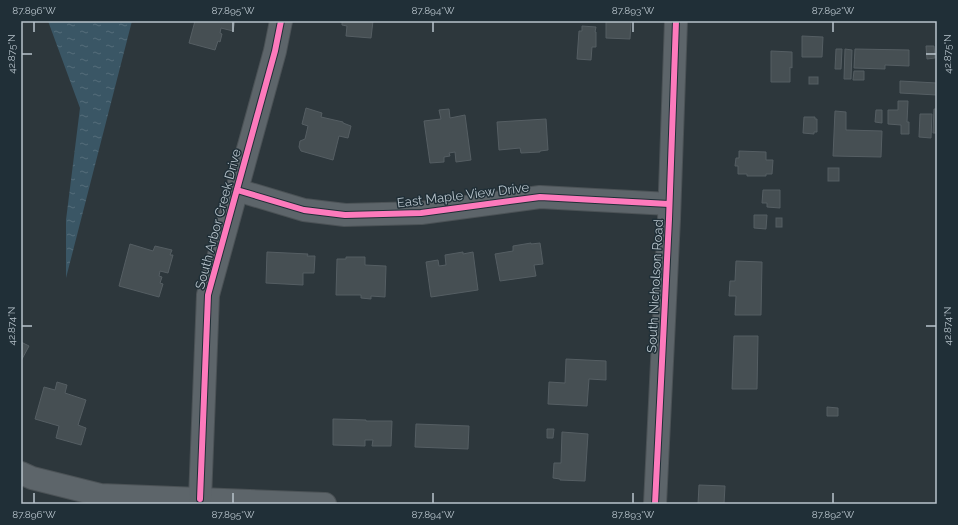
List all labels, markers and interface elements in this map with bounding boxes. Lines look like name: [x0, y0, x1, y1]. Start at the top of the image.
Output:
text: 87.896°W: [12, 5, 56, 16]
text: 87.895°W: [212, 5, 255, 16]
text: 87.894°W: [412, 5, 455, 16]
text: 87.893°W: [612, 5, 655, 16]
text: 87.892°W: [812, 5, 855, 16]
text: 42.875°N: [6, 34, 17, 74]
text: 42.875°N: [942, 34, 953, 74]
street label: South Arbor Creek Drive: [192, 147, 244, 291]
street label: East Maple View Drive: [396, 179, 530, 211]
street label: South Nicholson Road: [644, 219, 666, 353]
text: 42.874°N: [6, 306, 17, 346]
text: 42.874°N: [942, 306, 953, 346]
text: 87.896°W: [12, 509, 56, 520]
text: 87.895°W: [212, 509, 255, 520]
text: 87.894°W: [412, 509, 455, 520]
text: 87.893°W: [612, 509, 655, 520]
text: 87.892°W: [812, 509, 855, 520]

